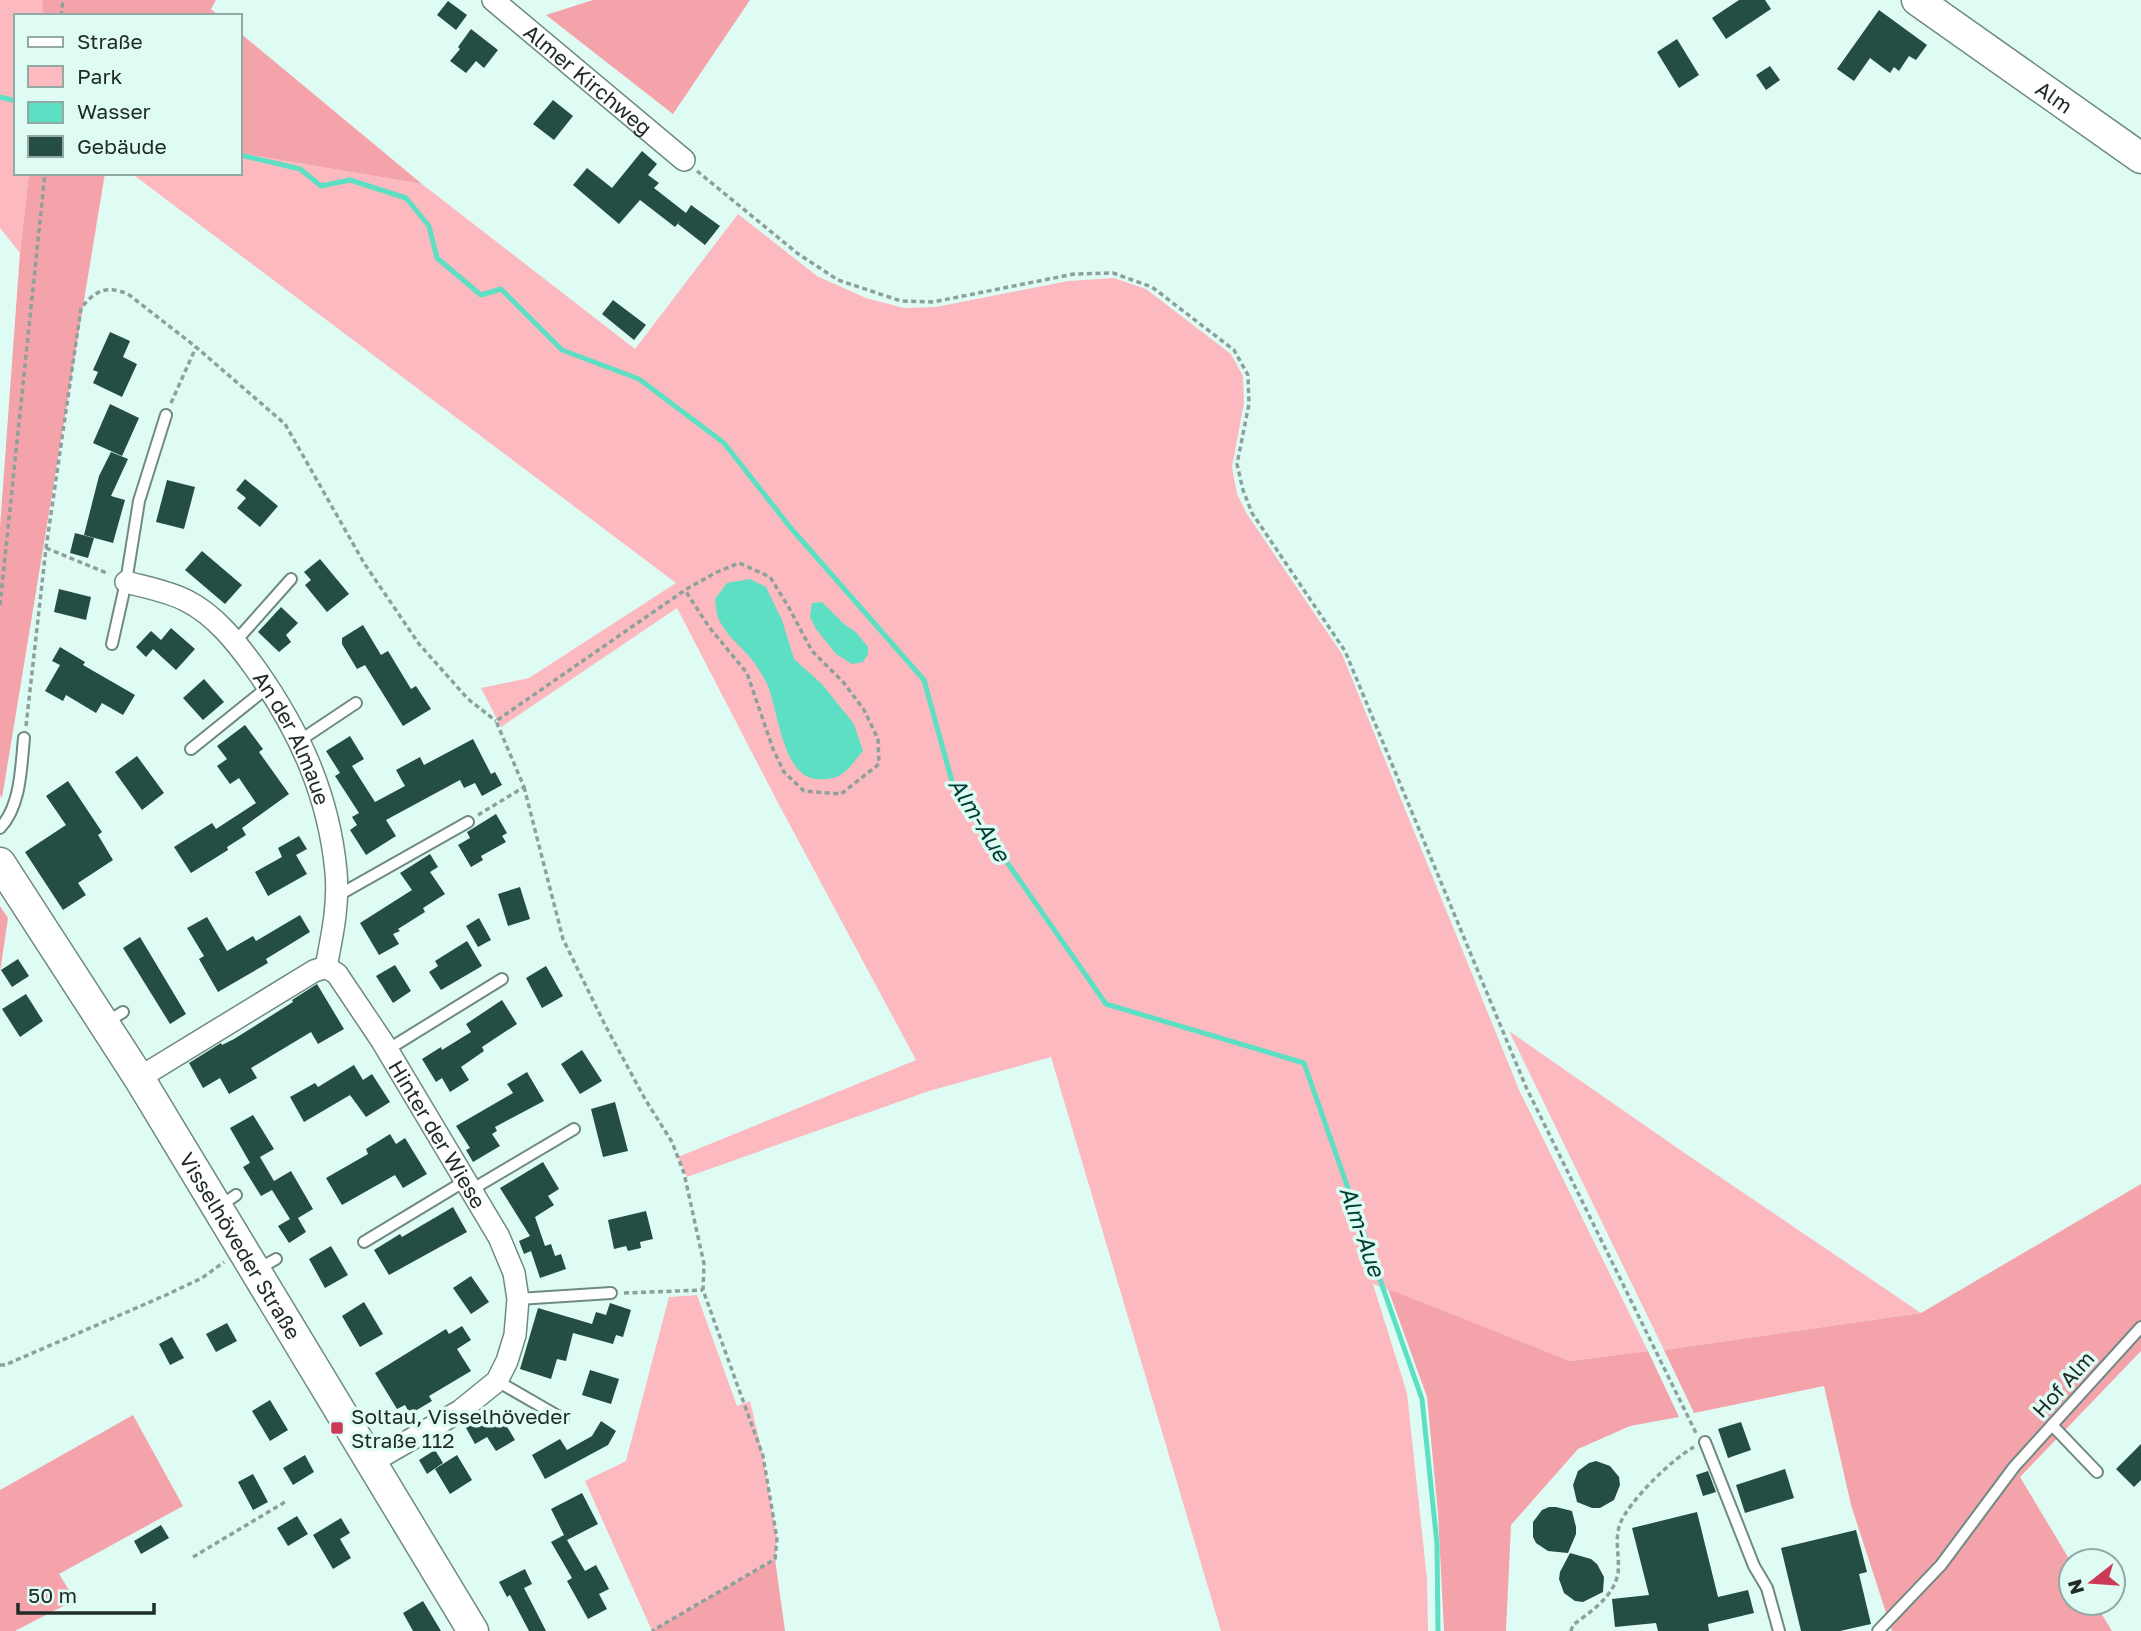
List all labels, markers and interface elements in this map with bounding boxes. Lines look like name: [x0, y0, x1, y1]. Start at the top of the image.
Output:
legend: [14, 14, 242, 175]
street label: Almer Kirchweg: [519, 19, 657, 141]
text: Straße: [77, 28, 143, 54]
text: Park: [77, 63, 123, 89]
street label: Alm: [2031, 75, 2078, 119]
text: Wasser: [77, 98, 151, 124]
text: Gebäude: [77, 133, 167, 159]
street label: An der Almaue: [248, 666, 336, 808]
water label: Alm-Aue: [943, 772, 1018, 868]
street label: Hinter der Wiese: [383, 1055, 492, 1213]
street label: Visselhöveder Straße: [174, 1148, 307, 1344]
water label: Alm-Aue: [1335, 1182, 1392, 1281]
street label: Hof Alm: [2026, 1345, 2100, 1423]
place label: Soltau, Visselhöveder Straße 112: [351, 1403, 571, 1453]
marker: Soltau, Visselhöveder Straße 112: [329, 1420, 345, 1436]
north arrow: [2057, 1547, 2127, 1617]
scale bar: [18, 1572, 154, 1616]
text: N: [2062, 1577, 2088, 1597]
text: 50 m: [28, 1582, 77, 1608]

